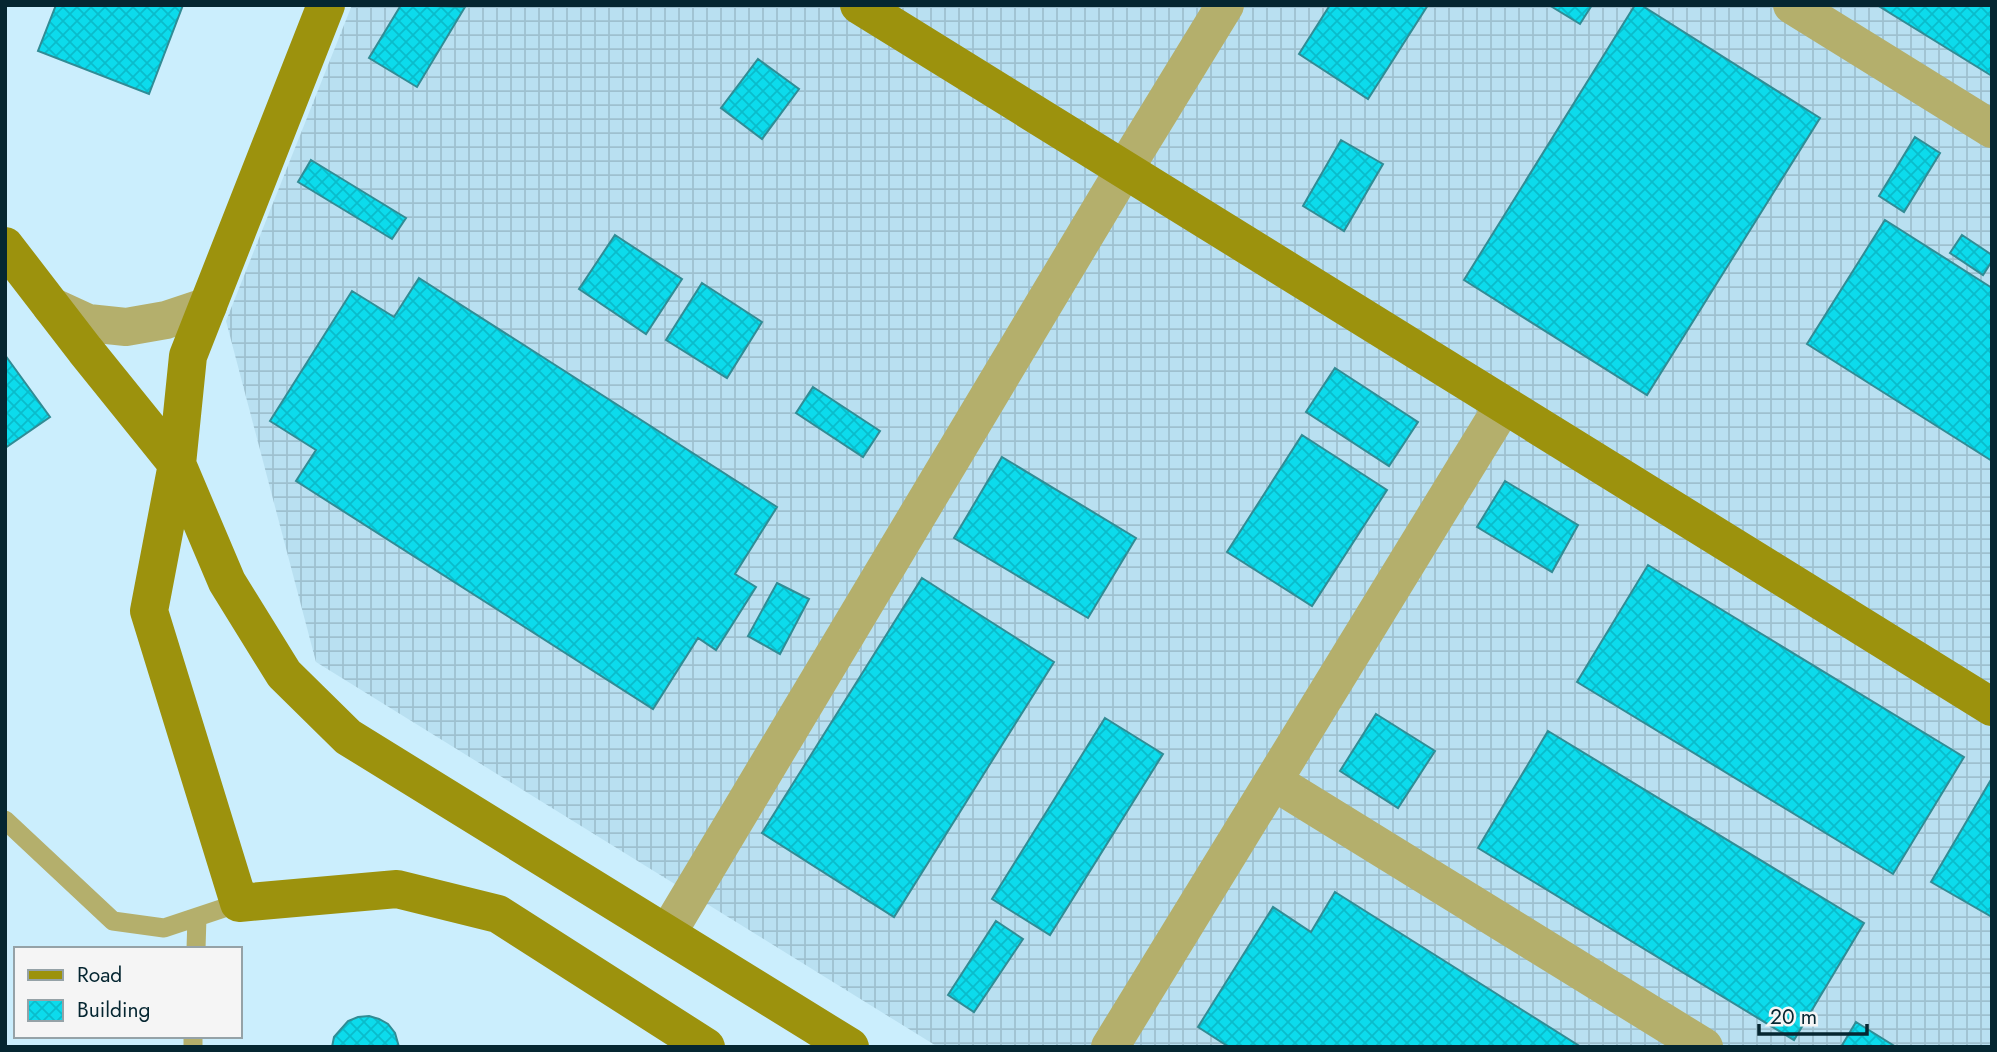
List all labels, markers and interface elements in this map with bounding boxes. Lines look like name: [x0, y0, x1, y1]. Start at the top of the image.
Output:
legend: [14, 947, 242, 1038]
text: Road: [77, 960, 122, 990]
scale bar: [1759, 992, 1868, 1036]
text: Building: [77, 995, 150, 1025]
text: 20 m: [1770, 1002, 1817, 1032]

